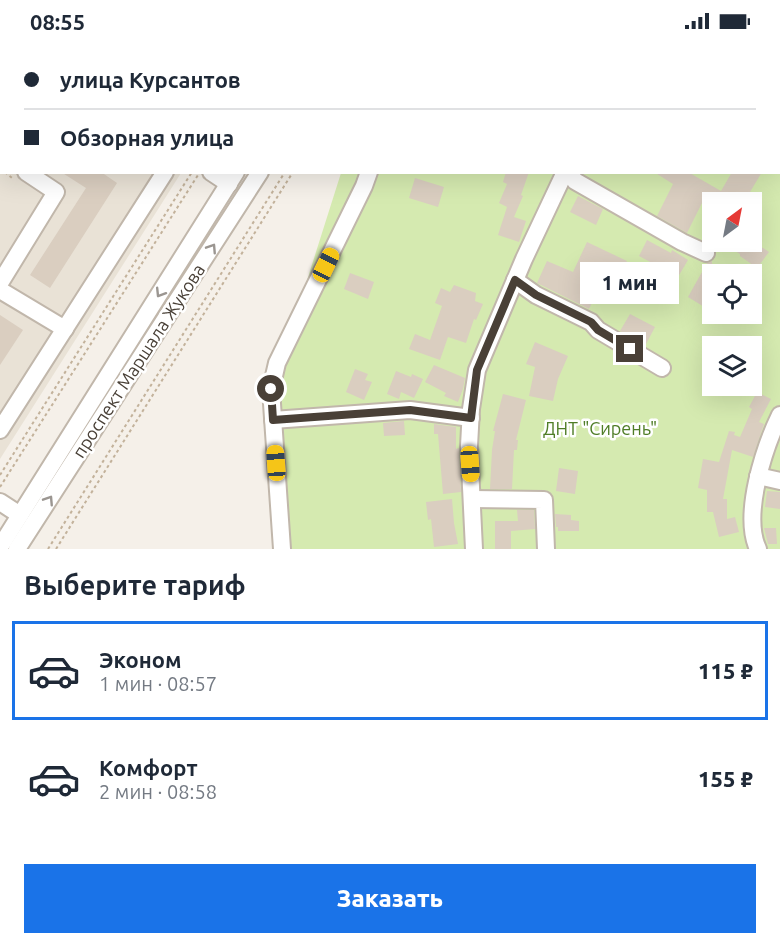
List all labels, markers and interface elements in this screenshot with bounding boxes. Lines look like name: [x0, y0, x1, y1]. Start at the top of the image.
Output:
text: 08:55: [30, 9, 85, 34]
text: улица Курсантов: [60, 67, 241, 92]
text: Обзорная улица: [60, 125, 234, 150]
north arrow: [702, 192, 762, 252]
map controls: [702, 192, 762, 396]
one-way arrow: [204, 244, 216, 254]
car: [310, 245, 342, 285]
street label: проспект Маршала Жукова: [68, 260, 208, 461]
callout: 1 мин: [580, 262, 680, 304]
button: locate: [702, 264, 762, 324]
text: 1 мин: [602, 271, 657, 294]
one-way arrow: [156, 287, 168, 297]
route end: [616, 335, 643, 362]
button: layers: [702, 336, 762, 396]
route start: [257, 375, 284, 402]
park label: ДНТ "Сирень": [543, 418, 657, 438]
car: [266, 444, 286, 482]
car: [460, 445, 480, 483]
one-way arrow: [41, 496, 53, 506]
text: Выберите тариф: [24, 570, 246, 600]
icon: car: [27, 644, 81, 698]
text: Эконом: [99, 647, 181, 672]
text: 115 ₽: [698, 658, 753, 683]
text: 1 мин · 08:57: [99, 672, 217, 695]
icon: car: [27, 752, 81, 806]
text: Комфорт: [99, 755, 198, 780]
text: 155 ₽: [698, 766, 753, 791]
text: 2 мин · 08:58: [99, 780, 217, 803]
button: Заказать: [24, 864, 756, 933]

